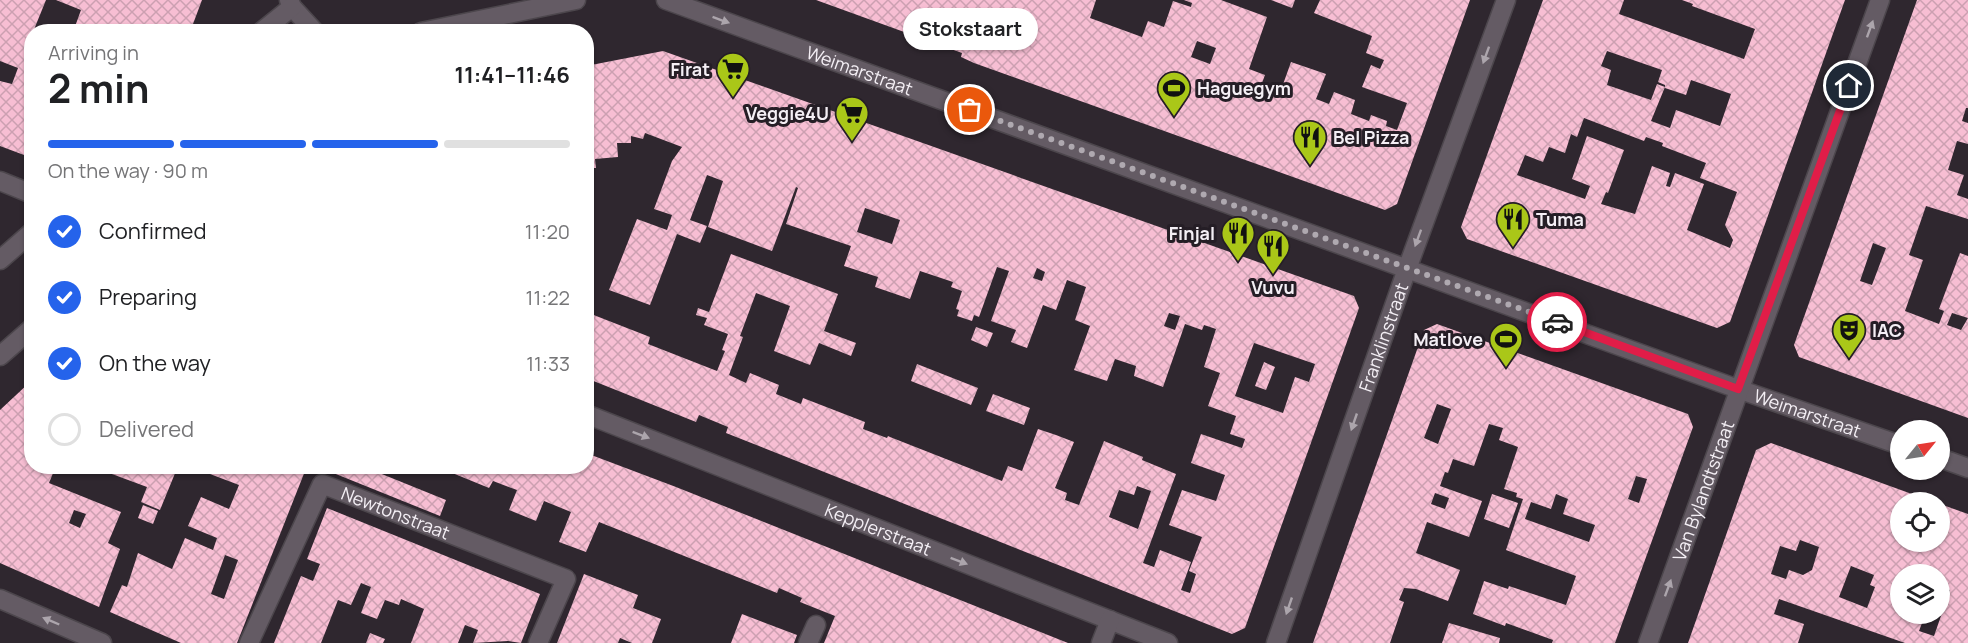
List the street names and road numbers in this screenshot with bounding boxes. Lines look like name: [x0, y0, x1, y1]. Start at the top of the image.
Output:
street label: Weimarstraat: [803, 40, 916, 101]
street label: Franklinstraat: [1353, 279, 1413, 395]
street label: Weimarstraat: [1751, 383, 1864, 443]
street label: Van Bylandtstraat: [1667, 417, 1739, 564]
street label: Newtonstraat: [338, 481, 453, 545]
street label: Kepplerstraat: [821, 497, 935, 561]

